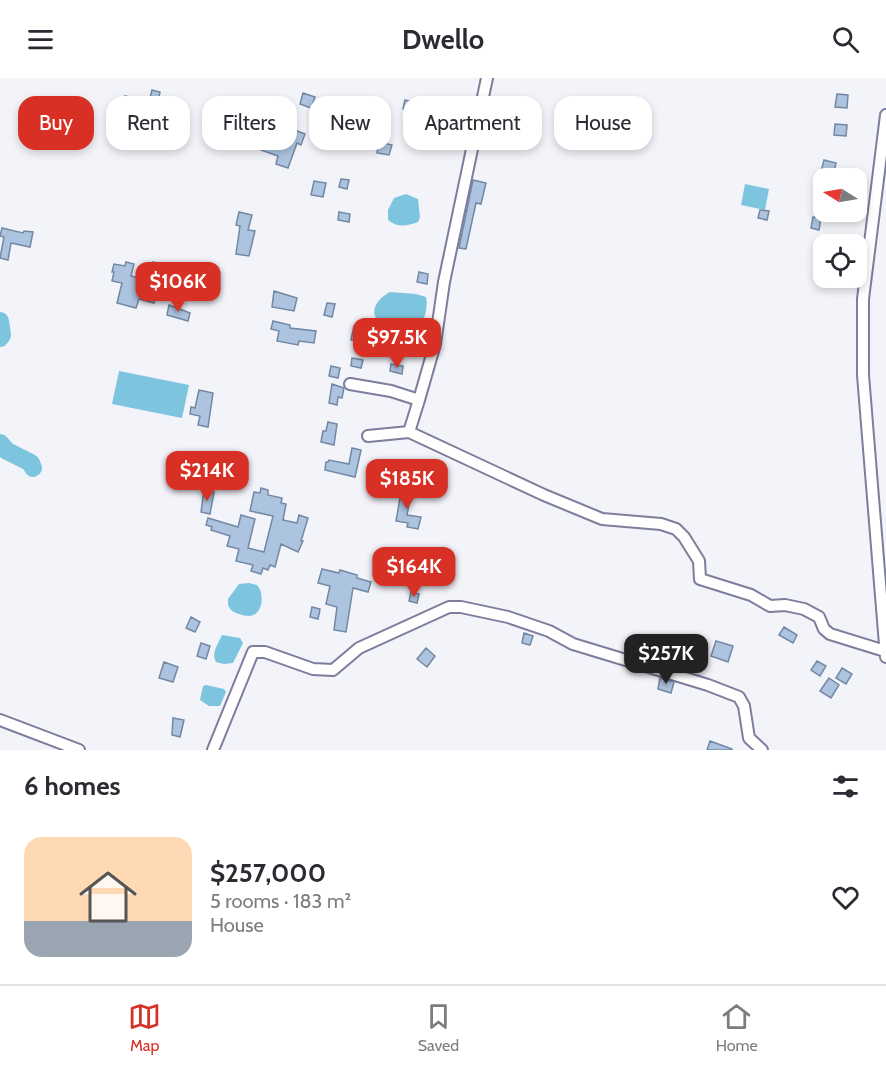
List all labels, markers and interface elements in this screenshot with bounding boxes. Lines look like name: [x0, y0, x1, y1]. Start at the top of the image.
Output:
icon: menu: [24, 23, 57, 56]
text: Dwello: [402, 23, 484, 56]
icon: search: [829, 23, 862, 56]
chip: Buy: [18, 96, 94, 150]
chip: Rent: [106, 96, 190, 150]
chip: Filters: [202, 96, 297, 150]
chip: New: [309, 96, 391, 150]
chip: Apartment: [403, 96, 542, 150]
chip: House: [554, 96, 652, 150]
north arrow: [813, 168, 867, 222]
map controls: [813, 168, 867, 288]
button: locate: [813, 234, 867, 288]
pin: $106K: [136, 262, 220, 313]
text: $106K: [150, 269, 206, 293]
pin: $97.5K: [348, 318, 446, 369]
text: $97.5K: [367, 325, 427, 349]
pin: $214K: [165, 451, 249, 502]
text: $214K: [180, 458, 234, 482]
pin: $185K: [365, 459, 449, 510]
text: $185K: [380, 466, 434, 490]
pin: $164K: [372, 547, 456, 598]
text: $164K: [386, 554, 442, 578]
pin: $257K: [624, 634, 708, 685]
text: $257K: [638, 641, 694, 665]
text: 6 homes: [24, 770, 121, 802]
icon: filters: [829, 770, 862, 803]
text: $257,000: [210, 857, 326, 889]
icon: home: [72, 861, 144, 933]
icon: heart: [829, 881, 862, 914]
text: 5 rooms · 183 m²: [210, 889, 351, 913]
text: House: [210, 913, 264, 937]
tab: Map: [128, 1000, 161, 1055]
tab: Saved: [418, 1000, 459, 1055]
tab: Home: [716, 1000, 758, 1055]

